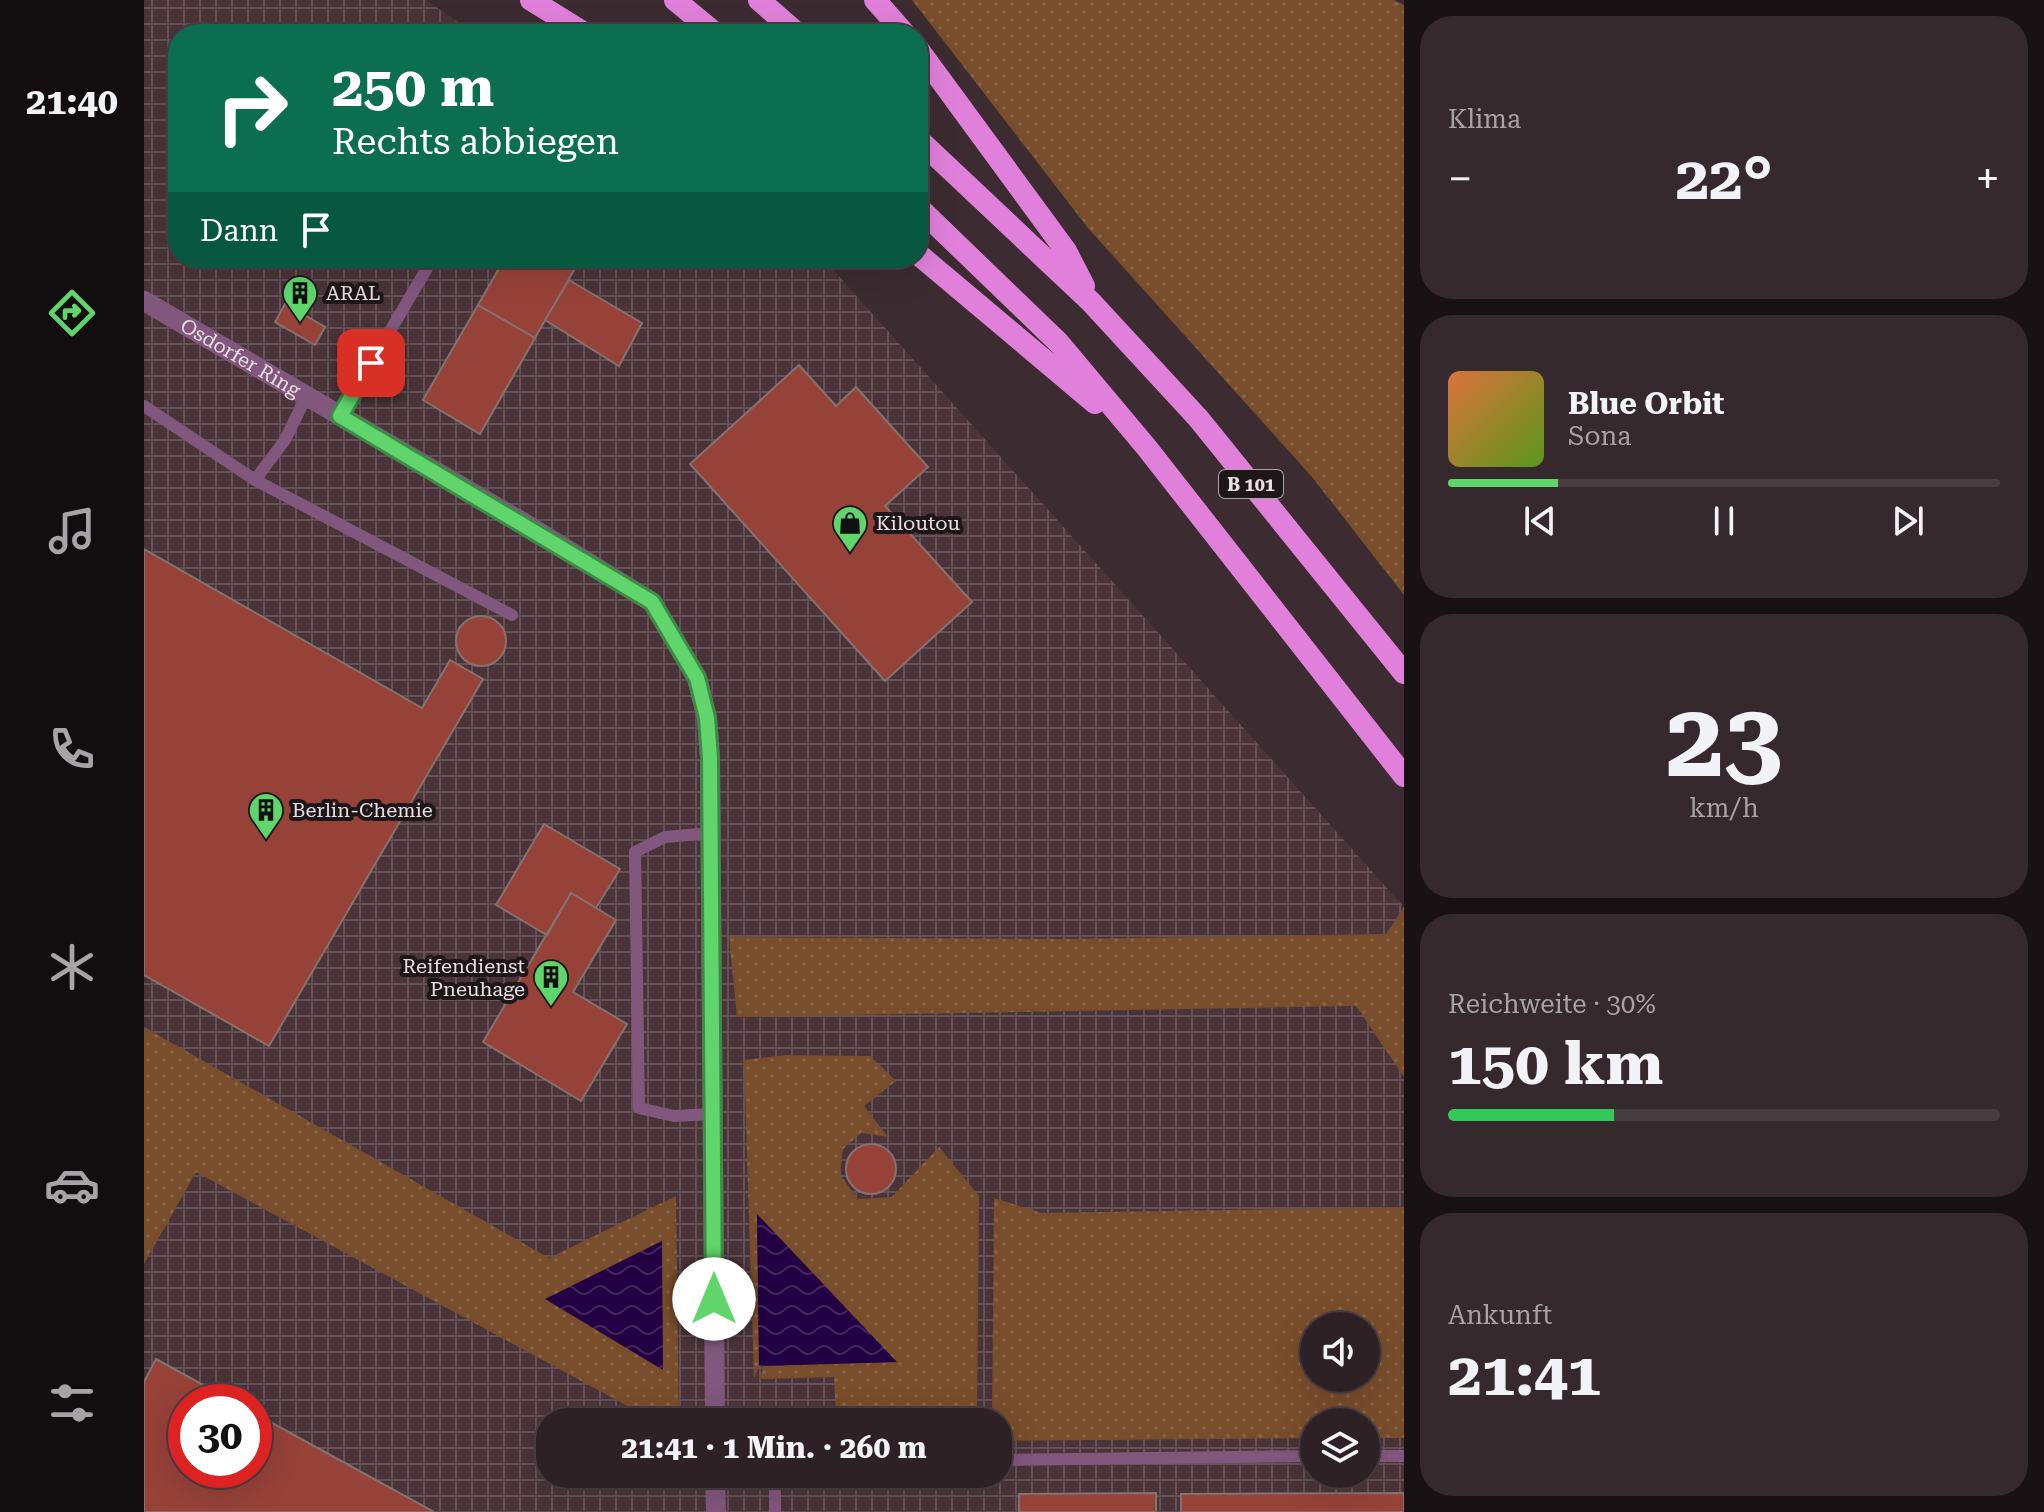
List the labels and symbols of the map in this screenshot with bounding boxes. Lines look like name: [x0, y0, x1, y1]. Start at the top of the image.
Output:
building icon: ARAL: [281, 274, 319, 324]
place label: ARAL: [326, 281, 380, 305]
street label: Osdorfer Ring: [176, 313, 306, 402]
pin: [337, 329, 405, 397]
road number: B 101: [1219, 470, 1283, 498]
shop icon: Kiloutou: [831, 504, 869, 554]
place label: Kiloutou: [876, 511, 960, 535]
building icon: Berlin-Chemie: [247, 791, 285, 841]
place label: Berlin-Chemie: [292, 798, 433, 822]
place label: Reifendienst Pneuhage: [402, 954, 526, 1001]
building icon: Reifendienst Pneuhage: [532, 958, 570, 1008]
position arrow: [672, 1257, 756, 1341]
speed limit sign: 30: [168, 1384, 272, 1488]

